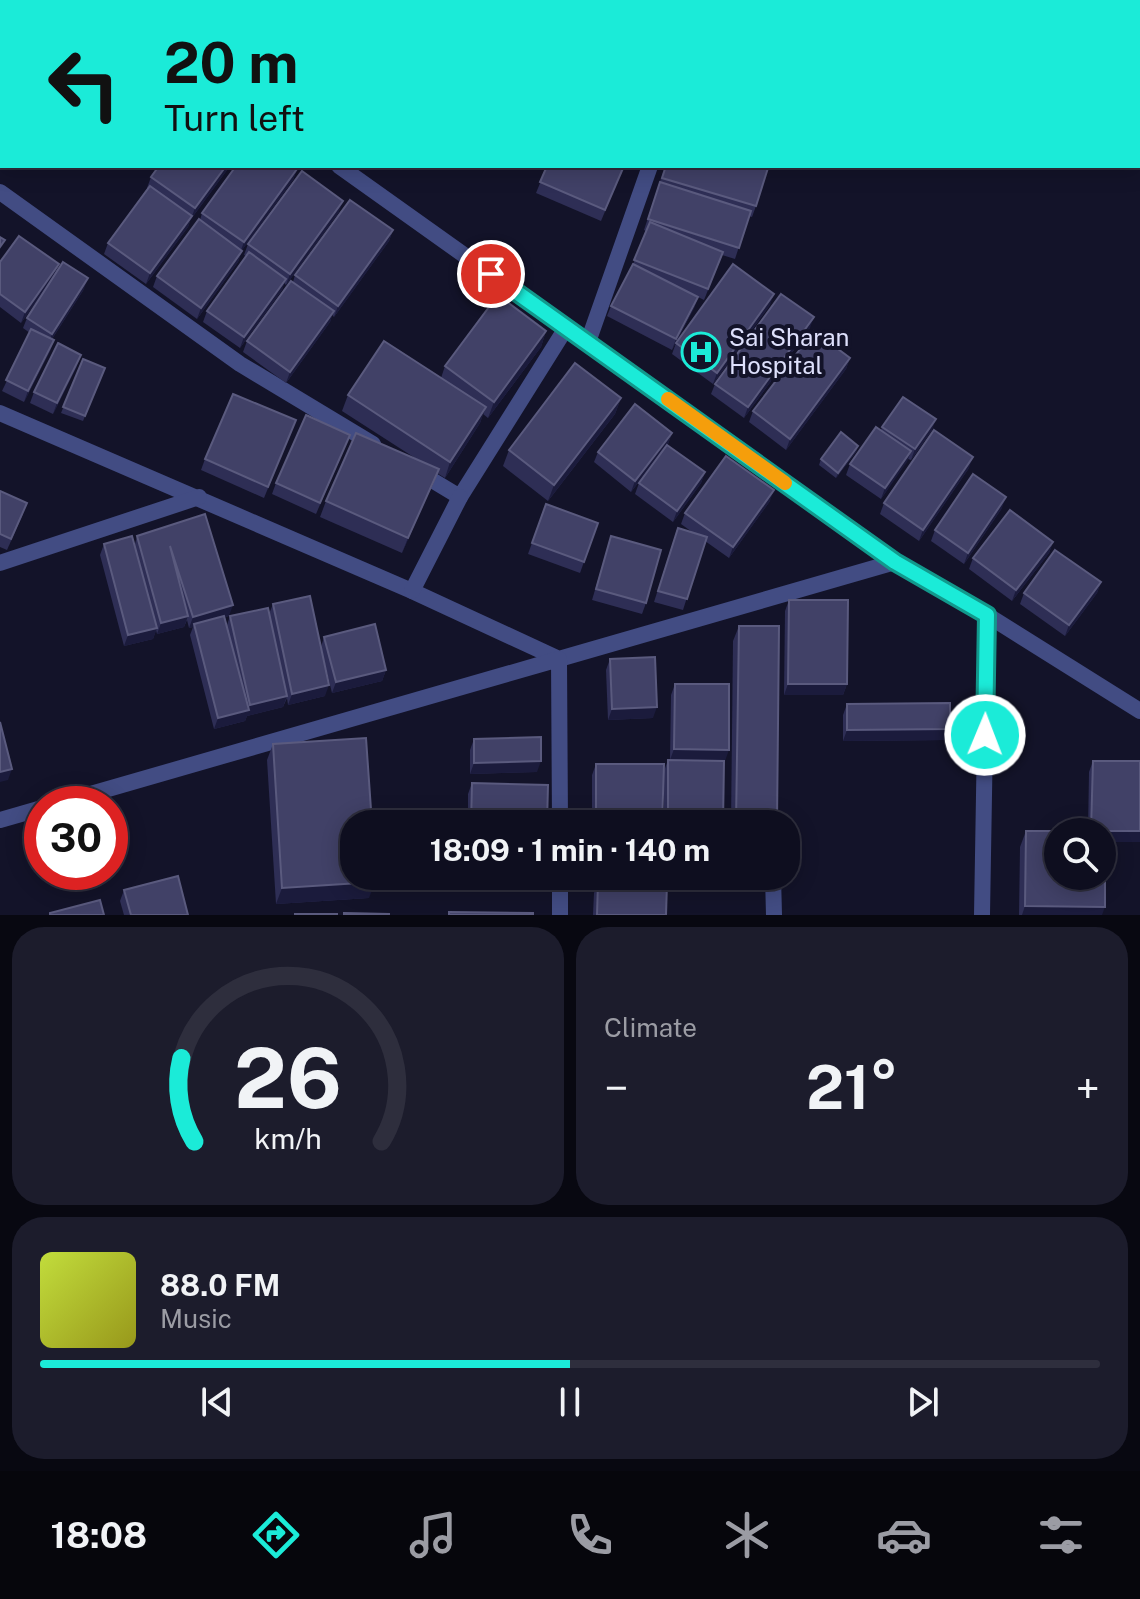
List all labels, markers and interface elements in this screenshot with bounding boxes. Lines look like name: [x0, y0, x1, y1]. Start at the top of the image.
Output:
text: 20 m: [164, 30, 298, 96]
icon: left: [32, 32, 136, 136]
text: Turn left: [164, 97, 305, 139]
pin: [457, 240, 525, 308]
icon: arrive: [469, 252, 513, 296]
place label: Sai Sharan Hospital: [729, 323, 849, 379]
hospital icon: Sai Sharan Hospital: [680, 331, 722, 373]
position arrow: [943, 693, 1027, 777]
speed limit sign: 30: [24, 786, 128, 890]
map controls: [1044, 818, 1116, 890]
button: search: [1044, 818, 1116, 890]
text: 18:09 · 1 min · 140 m: [430, 832, 710, 868]
text: Climate: [604, 1012, 697, 1043]
text: 26: [234, 1029, 342, 1127]
text: 21°: [806, 1052, 898, 1123]
text: −: [604, 1062, 628, 1114]
text: +: [1076, 1062, 1100, 1114]
text: km/h: [254, 1122, 322, 1155]
text: 88.0 FM: [160, 1267, 280, 1303]
text: Music: [160, 1303, 232, 1334]
icon: previous: [195, 1380, 239, 1424]
icon: pause: [548, 1380, 592, 1424]
icon: next: [901, 1380, 945, 1424]
icon: directions: [248, 1507, 304, 1563]
icon: music: [405, 1507, 461, 1563]
icon: phone: [562, 1507, 618, 1563]
icon: climate: [719, 1507, 775, 1563]
icon: car: [876, 1507, 932, 1563]
icon: filters: [1033, 1507, 1089, 1563]
text: 18:08: [51, 1514, 147, 1556]

